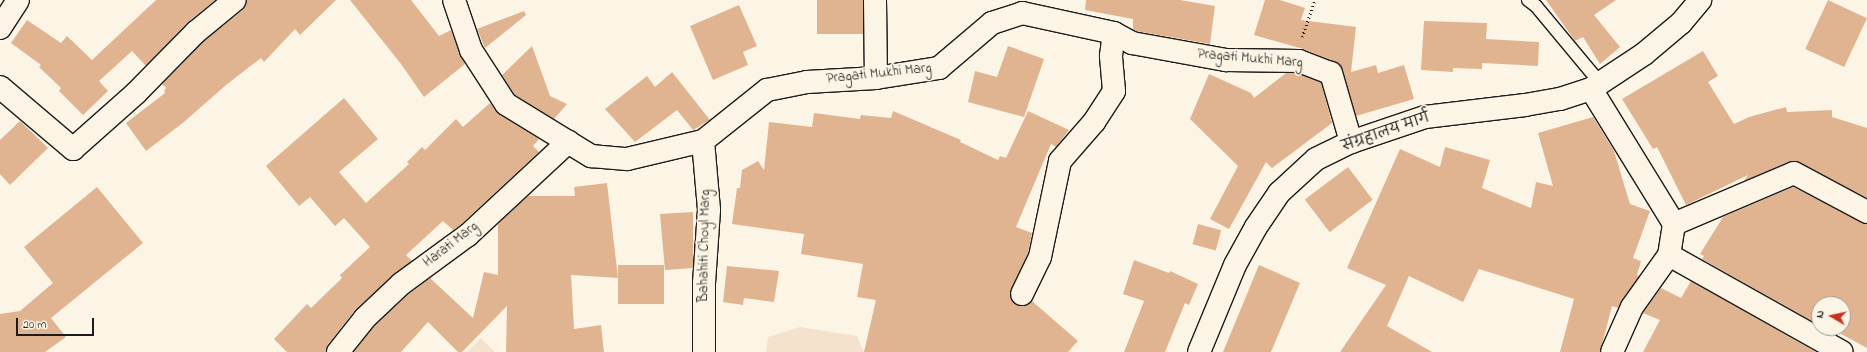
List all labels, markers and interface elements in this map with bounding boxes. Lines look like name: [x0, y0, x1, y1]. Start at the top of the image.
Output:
street label: Pragati Mukhi Marg: [1197, 46, 1303, 72]
street label: Pragati Mukhi Marg: [826, 60, 932, 88]
street label: संग्रहालय मार्ग: [1340, 110, 1432, 156]
street label: Bahahiti Choyl Marg: [696, 189, 714, 303]
street label: Harati Marg: [420, 218, 482, 272]
north arrow: [1811, 296, 1851, 336]
text: N: [1812, 309, 1829, 319]
scale bar: [18, 310, 96, 336]
text: 20 m: [23, 316, 46, 334]

